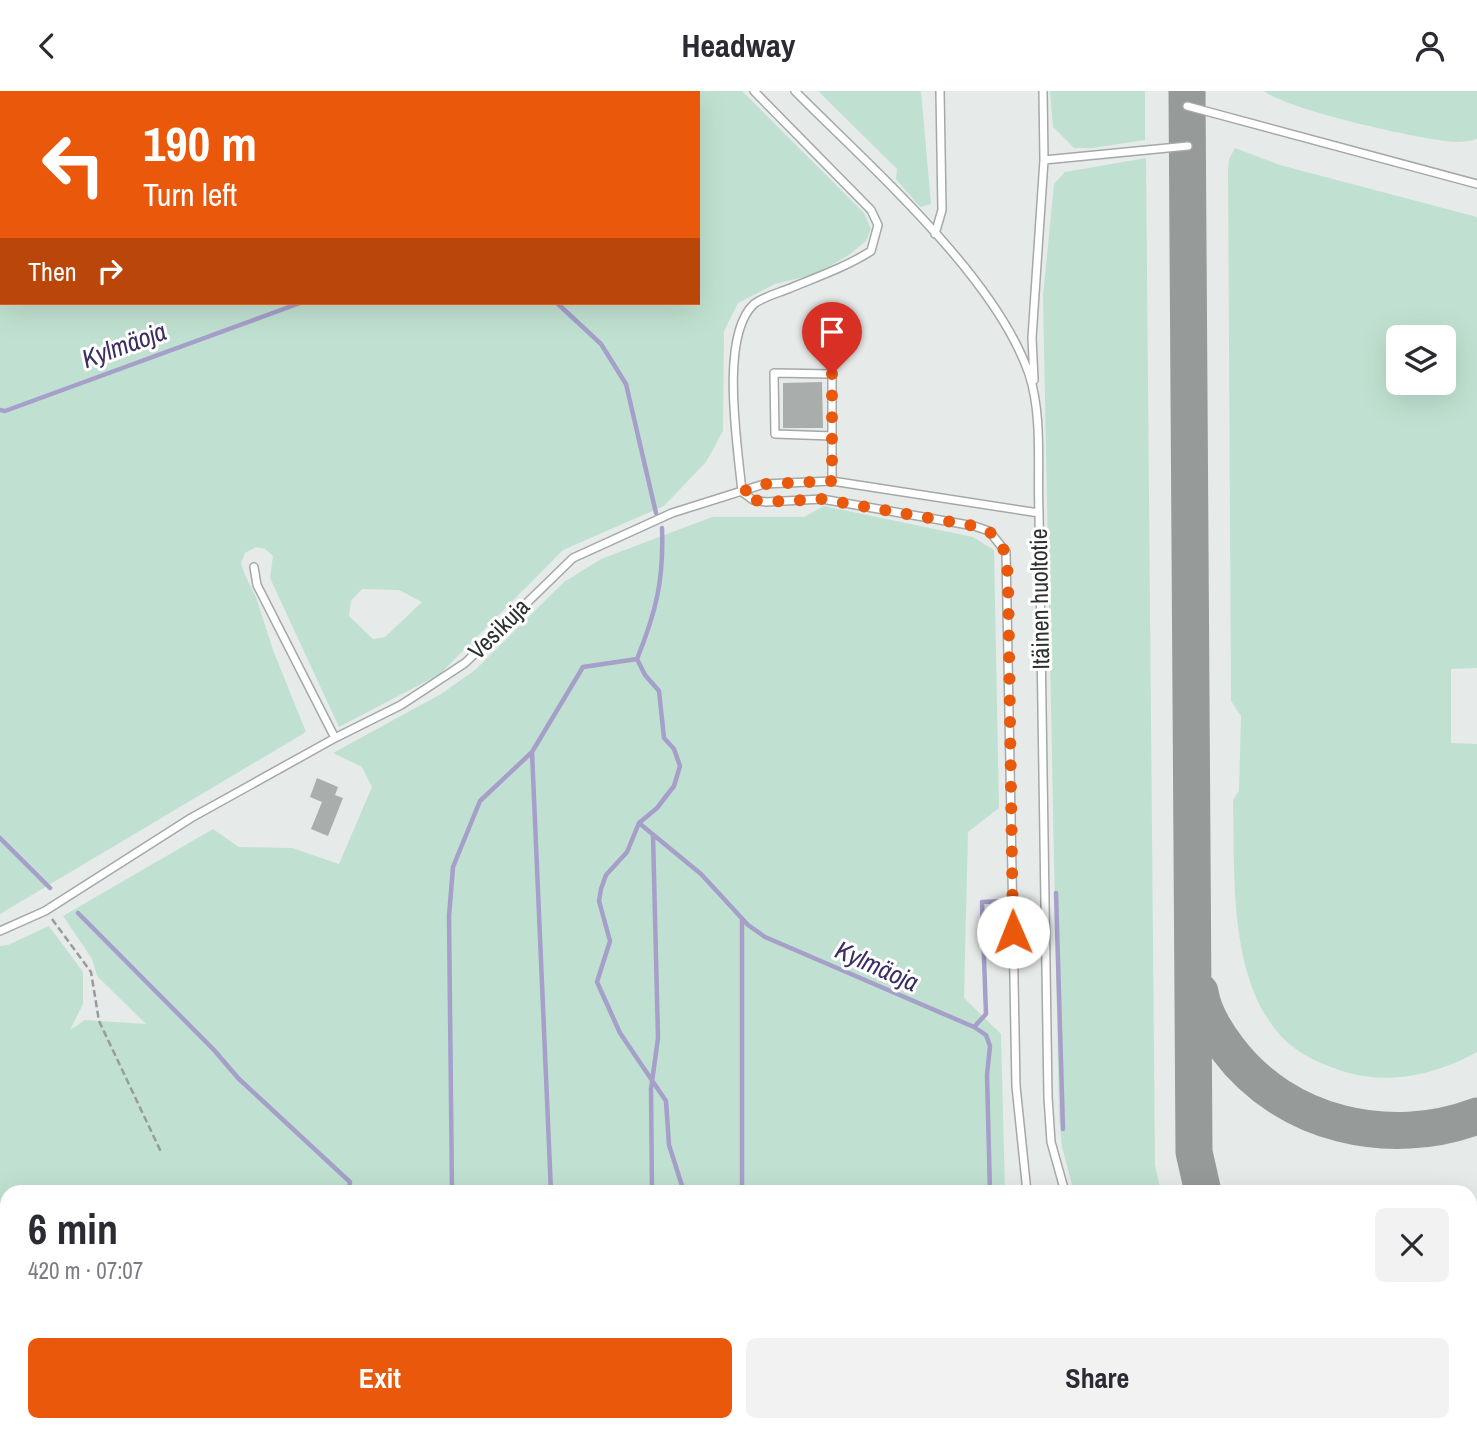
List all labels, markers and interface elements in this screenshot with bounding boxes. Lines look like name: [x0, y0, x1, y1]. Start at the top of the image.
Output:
text: Headway: [682, 24, 795, 67]
icon: back: [28, 27, 66, 65]
icon: person: [1411, 27, 1449, 65]
text: 190 m: [143, 110, 257, 176]
icon: left: [28, 119, 119, 210]
text: Turn left: [143, 173, 237, 216]
icon: right: [91, 252, 129, 290]
text: Then: [28, 254, 77, 289]
pin: [802, 302, 862, 374]
water label: Kylmäoja: [77, 313, 171, 376]
icon: arrive: [813, 313, 851, 351]
map controls: [1386, 325, 1456, 395]
button: layers: [1386, 325, 1456, 395]
street label: Itäinen huoltotie: [1022, 528, 1056, 670]
street label: Vesikuja: [461, 591, 536, 666]
position arrow: [976, 895, 1050, 969]
water label: Kylmäoja: [830, 932, 924, 999]
text: 6 min: [28, 1201, 118, 1257]
button: close: [1375, 1208, 1449, 1282]
text: 420 m · 07:07: [28, 1255, 143, 1286]
button: Exit: [28, 1338, 732, 1418]
button: Share: [746, 1338, 1449, 1418]

